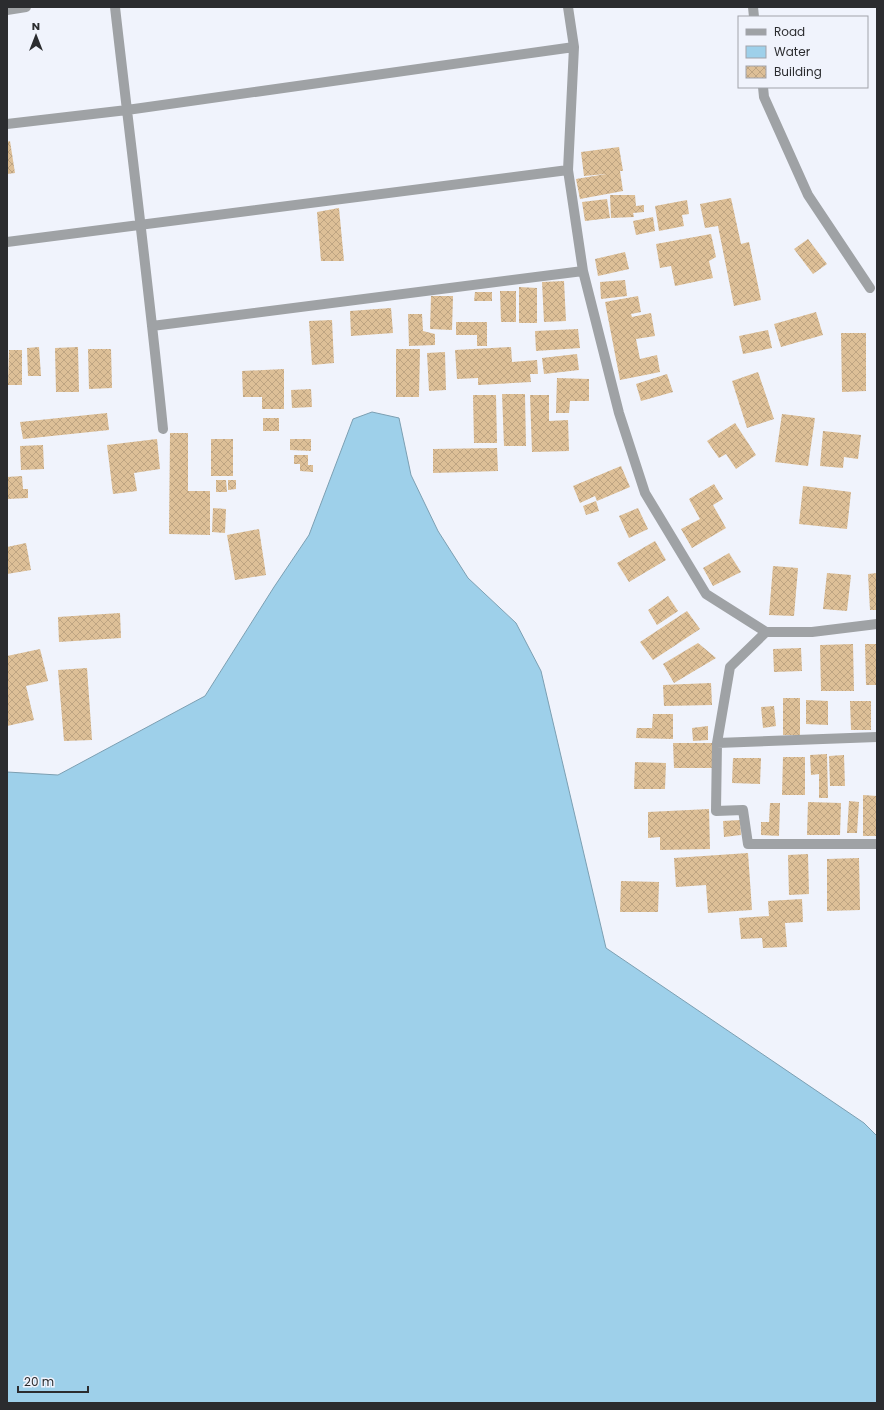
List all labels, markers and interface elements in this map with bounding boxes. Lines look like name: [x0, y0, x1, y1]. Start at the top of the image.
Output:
north arrow: [16, 16, 56, 56]
legend: [738, 16, 868, 88]
text: N: [32, 18, 40, 34]
text: Road: [774, 23, 805, 40]
text: Water: [774, 43, 811, 60]
text: Building: [774, 63, 822, 80]
scale bar: [18, 1368, 88, 1394]
text: 20 m: [24, 1373, 54, 1390]

